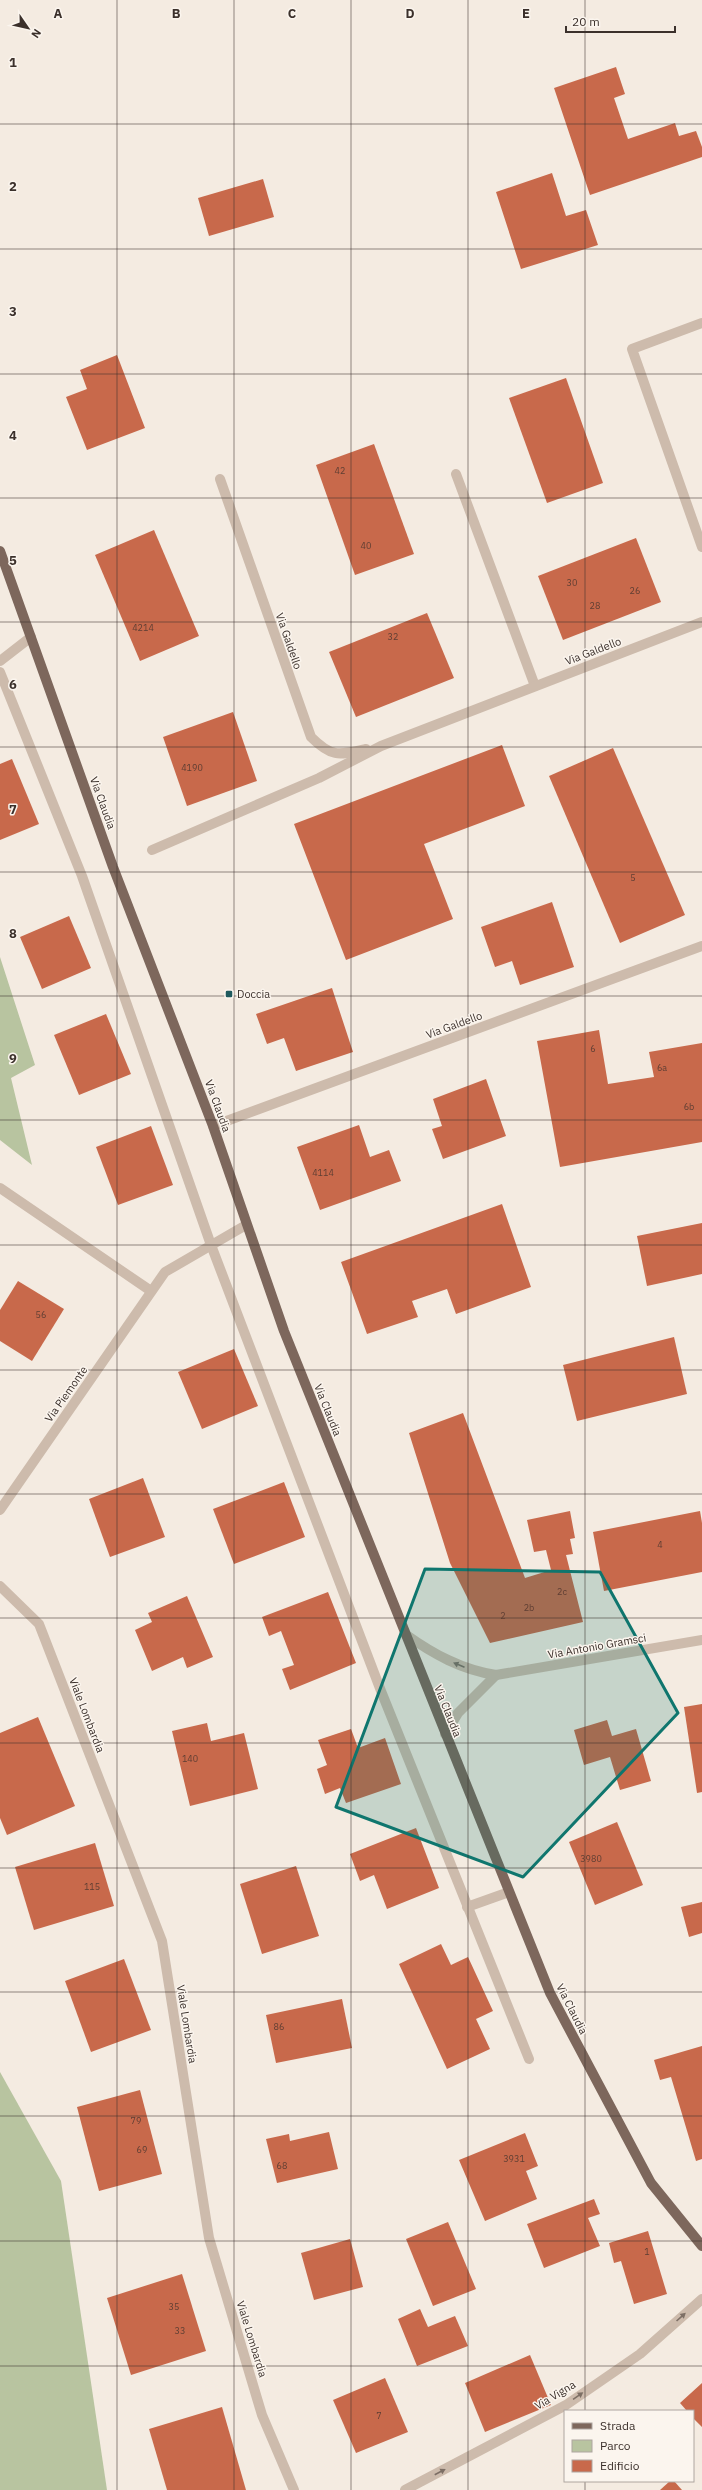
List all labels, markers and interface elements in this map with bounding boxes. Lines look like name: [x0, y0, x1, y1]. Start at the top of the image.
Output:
text: A: [54, 5, 63, 22]
text: B: [172, 5, 181, 22]
text: C: [288, 5, 297, 22]
text: D: [405, 5, 415, 22]
text: E: [522, 5, 530, 22]
north arrow: [8, 8, 48, 48]
scale bar: [566, 8, 675, 34]
text: 20 m: [572, 14, 600, 29]
text: N: [28, 26, 44, 41]
text: 1: [9, 54, 17, 71]
text: 2: [9, 178, 17, 195]
text: 3: [9, 303, 17, 320]
text: 4: [9, 427, 17, 444]
house number: 42: [335, 465, 345, 476]
house number: 40: [361, 540, 371, 551]
text: 5: [9, 552, 17, 569]
house number: 30: [567, 577, 577, 588]
house number: 26: [630, 585, 640, 596]
house number: 28: [590, 600, 600, 611]
street label: Via Galdello: [273, 611, 305, 671]
house number: 4214: [132, 622, 154, 633]
house number: 32: [388, 631, 398, 642]
street label: Via Galdello: [563, 634, 623, 668]
text: 6: [9, 676, 17, 693]
house number: 4190: [181, 762, 203, 773]
street label: Via Claudia: [87, 775, 119, 831]
text: 7: [9, 801, 17, 818]
house number: 5: [630, 872, 636, 883]
text: 8: [9, 925, 17, 942]
place label: Doccia: [237, 987, 270, 1001]
marker: Doccia: [224, 989, 234, 999]
street label: Via Galdello: [424, 1008, 484, 1042]
house number: 6: [590, 1043, 596, 1054]
text: 9: [9, 1050, 17, 1067]
house number: 6a: [657, 1062, 667, 1073]
street label: Via Claudia: [202, 1078, 234, 1134]
house number: 6b: [684, 1101, 694, 1112]
house number: 4114: [312, 1167, 334, 1178]
house number: 56: [36, 1309, 46, 1320]
street label: Via Piemonte: [42, 1363, 90, 1425]
street label: Via Claudia: [311, 1382, 345, 1438]
house number: 4: [657, 1539, 663, 1550]
house number: 2c: [557, 1586, 567, 1597]
house number: 2b: [524, 1602, 534, 1613]
house number: 2: [500, 1610, 506, 1621]
street label: Via Antonio Gramsci: [547, 1630, 647, 1662]
one-way arrow: [452, 1662, 464, 1668]
street label: Viale Lombardia: [66, 1675, 108, 1755]
street label: Via Claudia: [431, 1683, 465, 1739]
house number: 140: [182, 1753, 198, 1764]
house number: 3980: [580, 1853, 602, 1864]
house number: 115: [84, 1881, 100, 1892]
street label: Via Claudia: [553, 1981, 591, 2037]
street label: Viale Lombardia: [174, 1984, 200, 2064]
house number: 86: [274, 2021, 284, 2032]
house number: 79: [131, 2115, 141, 2126]
house number: 69: [137, 2144, 147, 2155]
house number: 3931: [503, 2153, 525, 2164]
house number: 68: [277, 2160, 287, 2171]
house number: 1: [644, 2246, 650, 2257]
street label: Viale Lombardia: [234, 2299, 270, 2379]
house number: 35: [169, 2301, 179, 2312]
one-way arrow: [677, 2313, 686, 2322]
house number: 33: [175, 2325, 185, 2336]
street label: Via Vigna: [532, 2377, 578, 2413]
one-way arrow: [573, 2392, 584, 2400]
house number: 7: [376, 2410, 382, 2421]
legend: [564, 2410, 694, 2482]
text: Strada: [600, 2418, 636, 2433]
text: Parco: [600, 2438, 631, 2453]
text: Edificio: [600, 2458, 640, 2473]
one-way arrow: [434, 2469, 446, 2475]

